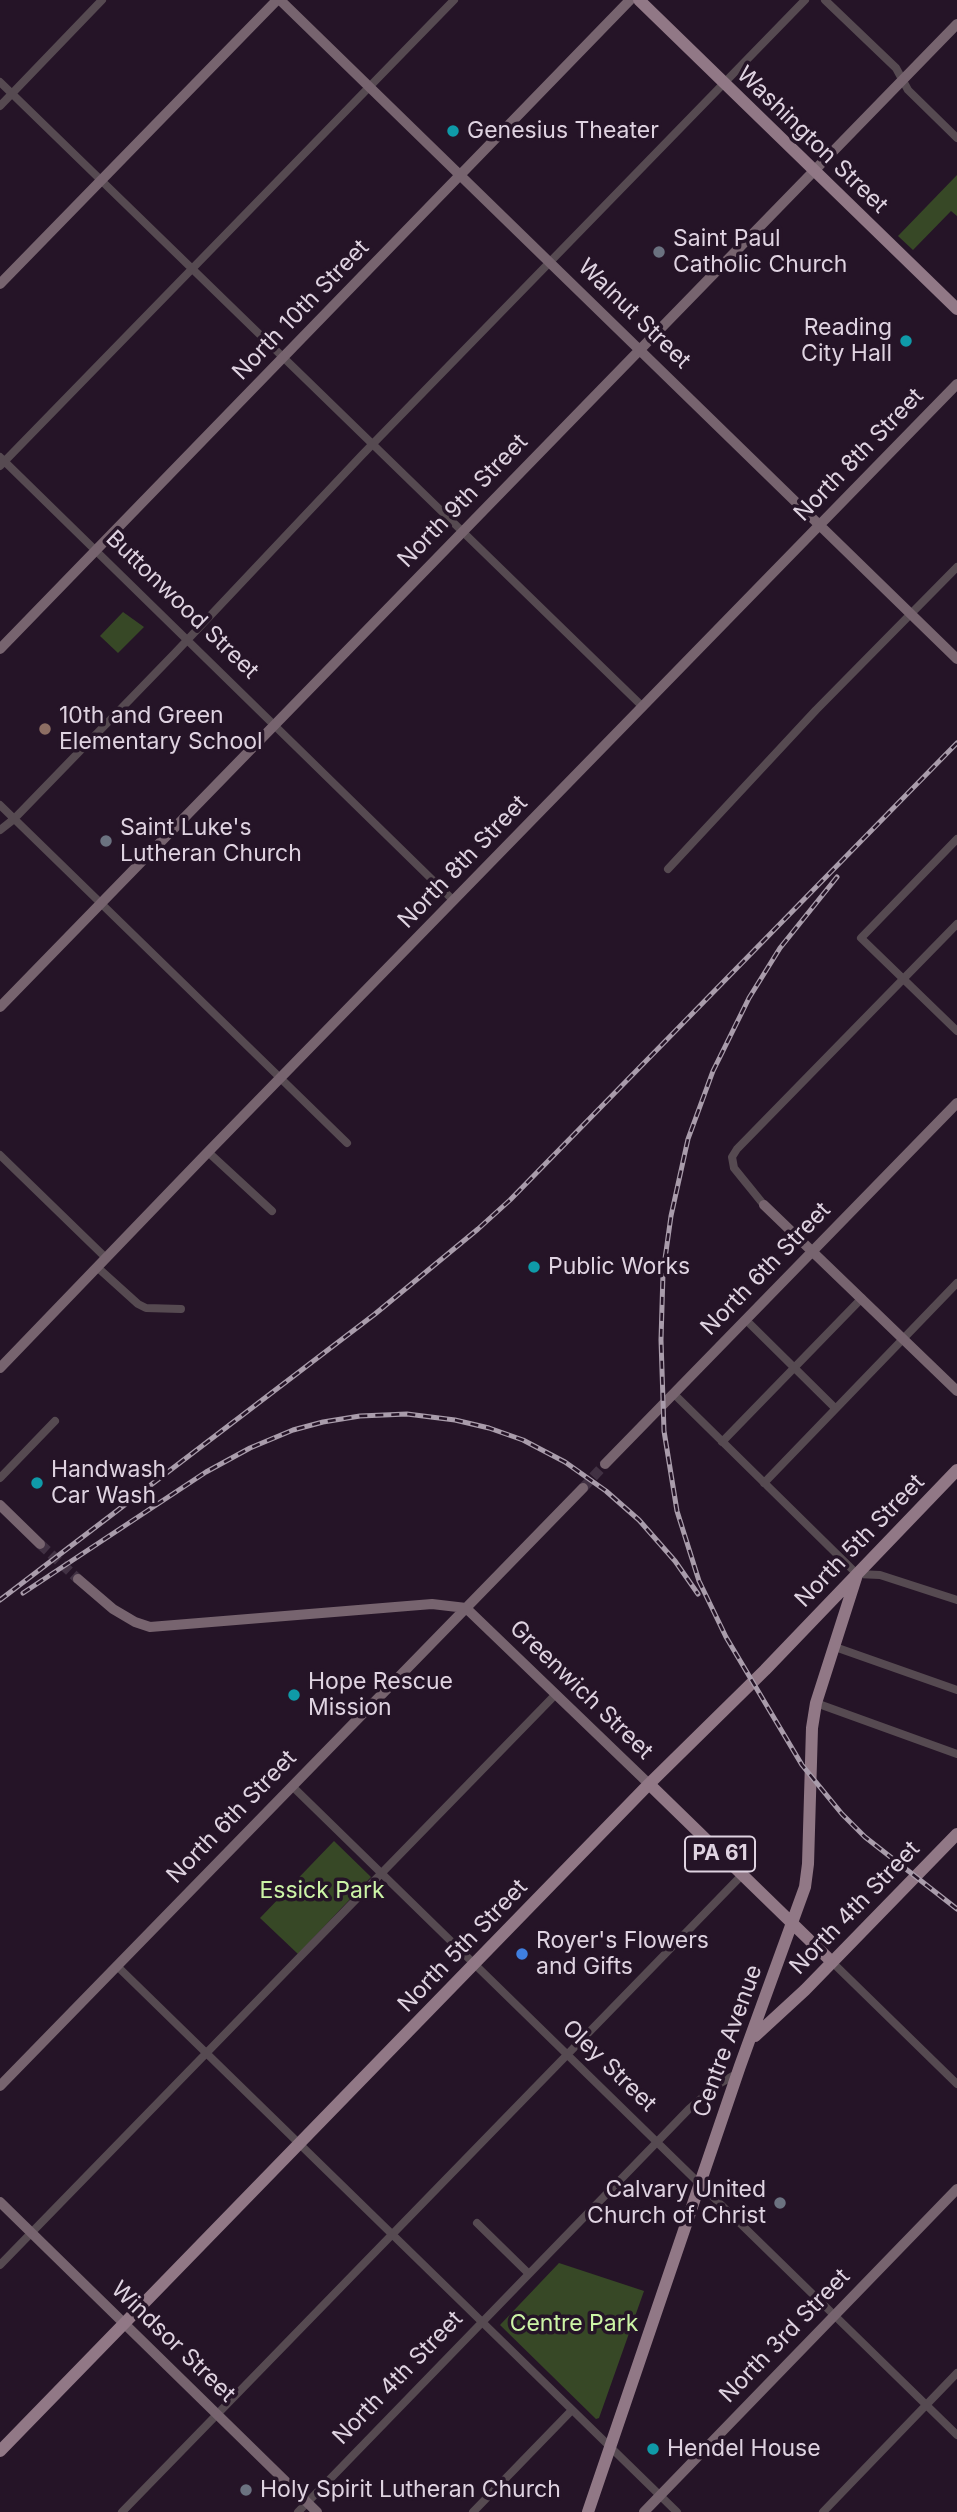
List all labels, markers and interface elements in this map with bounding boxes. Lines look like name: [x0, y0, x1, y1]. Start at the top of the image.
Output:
street label: Washington Street: [731, 61, 893, 219]
place label: Genesius Theater: [467, 117, 659, 145]
marker: Genesius Theater: [445, 123, 461, 139]
place label: Saint Paul Catholic Church: [673, 225, 847, 279]
street label: North 10th Street: [227, 234, 375, 386]
marker: Saint Paul Catholic Church: [651, 244, 667, 260]
street label: Walnut Street: [572, 253, 696, 375]
place label: Reading City Hall: [801, 314, 892, 368]
marker: Reading City Hall: [898, 333, 914, 349]
street label: North 8th Street: [788, 383, 930, 527]
street label: North 9th Street: [392, 429, 534, 573]
street label: Buttonwood Street: [100, 525, 264, 685]
place label: 10th and Green Elementary School: [59, 702, 263, 756]
marker: 10th and Green Elementary School: [37, 721, 53, 737]
street label: North 8th Street: [392, 790, 534, 934]
place label: Saint Luke's Lutheran Church: [120, 814, 302, 868]
marker: Saint Luke's Lutheran Church: [98, 833, 114, 849]
street label: North 6th Street: [695, 1197, 837, 1341]
place label: Public Works: [548, 1253, 690, 1281]
marker: Public Works: [526, 1259, 542, 1275]
place label: Handwash Car Wash: [51, 1456, 166, 1510]
street label: North 5th Street: [790, 1469, 930, 1613]
marker: Handwash Car Wash: [29, 1475, 45, 1491]
street label: Greenwich Street: [504, 1615, 658, 1765]
place label: Hope Rescue Mission: [308, 1668, 453, 1722]
marker: Hope Rescue Mission: [286, 1687, 302, 1703]
street label: North 6th Street: [161, 1745, 303, 1889]
street label: North 4th Street: [784, 1835, 926, 1981]
road number: PA 61: [685, 1836, 755, 1871]
street label: North 5th Street: [393, 1874, 533, 2018]
park label: Essick Park: [259, 1877, 385, 1905]
place label: Royer's Flowers and Gifts: [536, 1927, 709, 1981]
marker: Royer's Flowers and Gifts: [514, 1946, 530, 1962]
street label: Centre Avenue: [688, 1961, 768, 2121]
street label: Oley Street: [556, 2014, 662, 2118]
place label: Calvary United Church of Christ: [587, 2176, 766, 2230]
marker: Calvary United Church of Christ: [772, 2195, 788, 2211]
street label: North 3rd Street: [714, 2263, 856, 2409]
street label: Windsor Street: [105, 2276, 241, 2408]
street label: North 4th Street: [327, 2305, 469, 2451]
park label: Centre Park: [510, 2310, 638, 2338]
place label: Hendel House: [667, 2435, 821, 2463]
marker: Hendel House: [645, 2441, 661, 2457]
place label: Holy Spirit Lutheran Church: [260, 2476, 561, 2504]
marker: Holy Spirit Lutheran Church: [238, 2482, 254, 2498]

